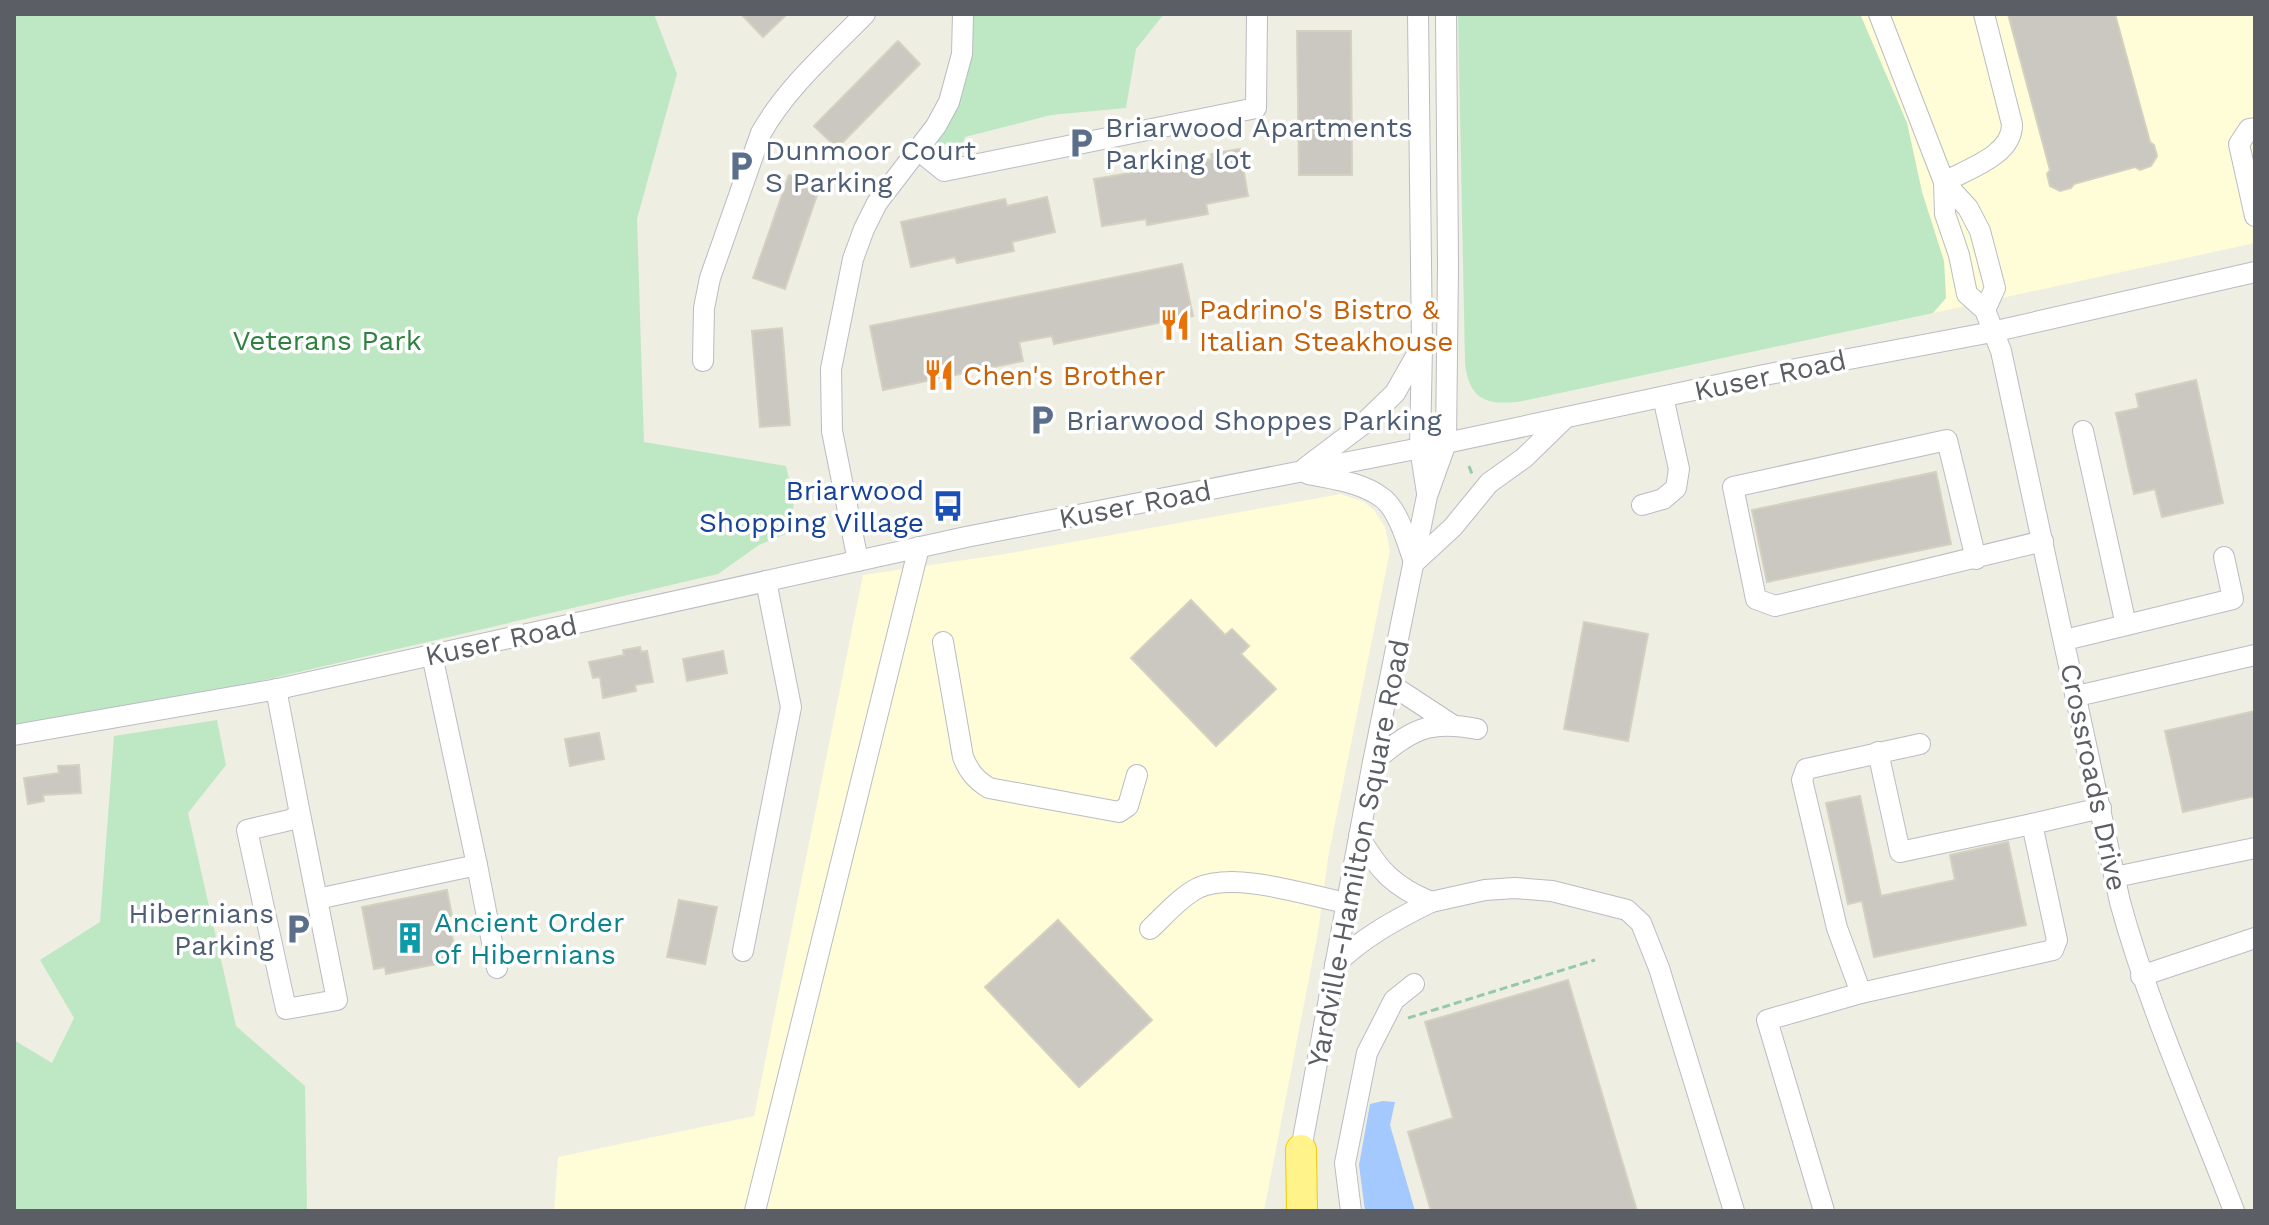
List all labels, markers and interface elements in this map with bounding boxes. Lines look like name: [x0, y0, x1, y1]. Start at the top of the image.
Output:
place label: Briarwood Apartments Parking lot: [1105, 111, 1413, 176]
parking icon: Briarwood Apartments Parking lot: [1064, 126, 1098, 160]
place label: Dunmoor Court S Parking: [765, 134, 976, 199]
parking icon: Dunmoor Court S Parking: [724, 149, 758, 183]
place label: Padrino's Bistro & Italian Steakhouse: [1199, 293, 1454, 358]
restaurant icon: Padrino's Bistro & Italian Steakhouse: [1158, 308, 1192, 342]
park label: Veterans Park: [232, 324, 422, 357]
street label: Kuser Road: [1691, 343, 1849, 408]
restaurant icon: Chen's Brother: [922, 358, 956, 392]
place label: Chen's Brother: [963, 359, 1165, 392]
parking icon: Briarwood Shoppes Parking: [1025, 403, 1059, 437]
place label: Briarwood Shoppes Parking: [1066, 404, 1442, 437]
place label: Briarwood Shopping Village: [699, 474, 924, 539]
street label: Kuser Road: [1056, 474, 1214, 535]
bus stop icon: Briarwood Shopping Village: [931, 489, 965, 523]
street label: Kuser Road: [422, 608, 580, 673]
street label: Yardville-Hamilton Square Road: [1301, 636, 1416, 1070]
street label: Crossroads Drive: [2053, 660, 2134, 894]
place label: Hibernians Parking: [128, 897, 274, 962]
place label: Ancient Order of Hibernians: [434, 906, 624, 971]
parking icon: Hibernians Parking: [281, 912, 315, 946]
building icon: Ancient Order of Hibernians: [393, 921, 427, 955]

